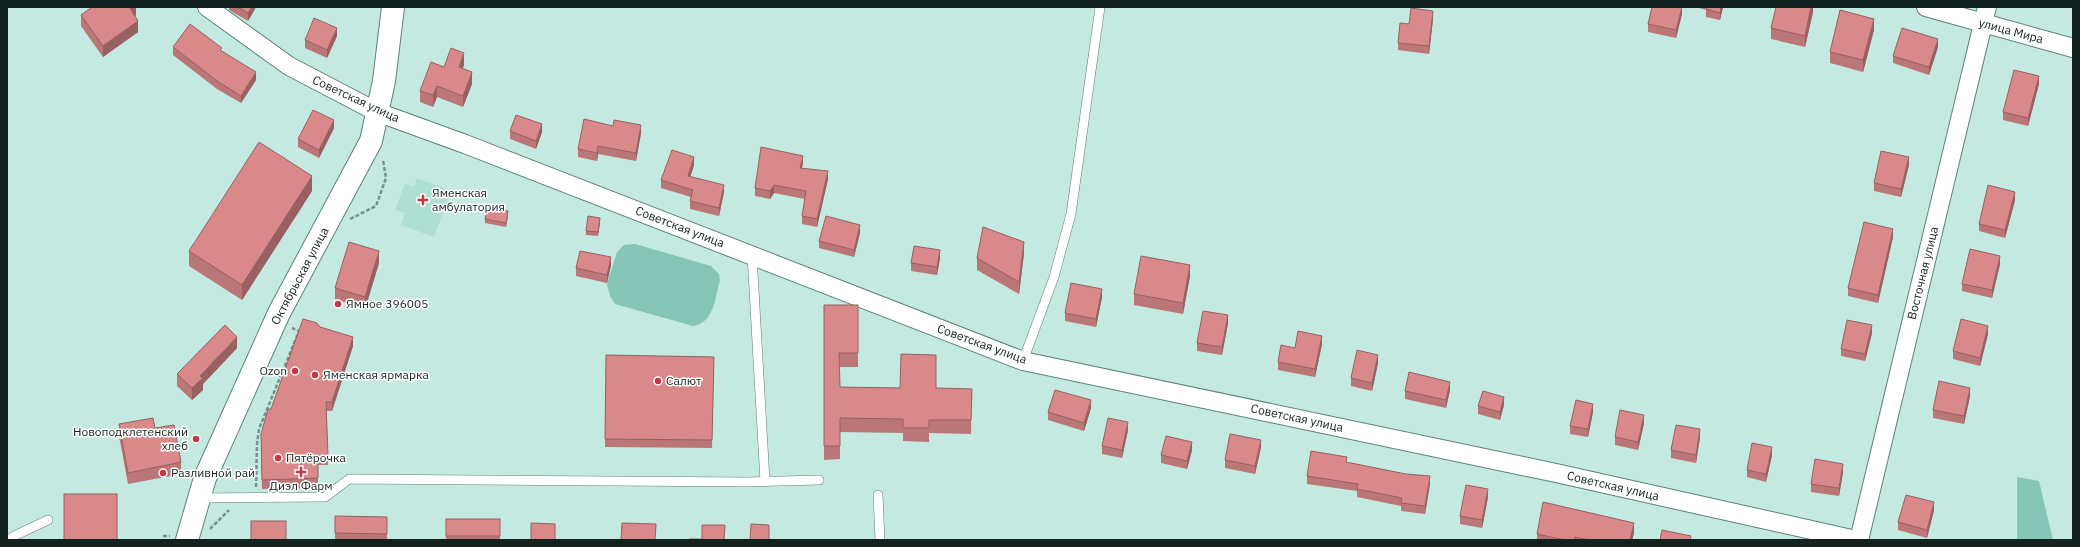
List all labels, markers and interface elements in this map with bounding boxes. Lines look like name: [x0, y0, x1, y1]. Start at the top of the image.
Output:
street label: улица Мира: [1977, 15, 2046, 46]
street label: Советская улица: [310, 72, 403, 126]
place label: Яменская амбулатория: [432, 185, 505, 214]
marker: Яменская амбулатория: [417, 194, 429, 206]
street label: Советская улица: [634, 203, 727, 251]
street label: Октябрьская улица: [267, 224, 332, 327]
street label: Восточная улица: [1904, 224, 1941, 321]
place label: Ямное 396005: [346, 296, 428, 311]
marker: Ямное 396005: [333, 299, 343, 309]
street label: Советская улица: [935, 320, 1030, 367]
place label: Ozon: [260, 363, 287, 378]
marker: Ozon: [290, 366, 300, 376]
place label: Яменская ярмарка: [323, 367, 429, 382]
marker: Яменская ярмарка: [310, 370, 320, 380]
place label: Салют: [666, 373, 702, 388]
marker: Салют: [653, 376, 663, 386]
street label: Советская улица: [1249, 400, 1345, 435]
place label: Новоподклетенский хлеб: [73, 424, 188, 453]
marker: Новоподклетенский хлеб: [191, 434, 201, 444]
place label: Пятёрочка: [286, 450, 346, 465]
marker: Пятёрочка: [273, 453, 283, 463]
place label: Разливной рай: [171, 465, 255, 480]
marker: Диэл Фарм: [296, 467, 306, 477]
marker: Разливной рай: [158, 468, 168, 478]
street label: Советская улица: [1566, 468, 1661, 504]
place label: Диэл Фарм: [269, 478, 333, 493]

